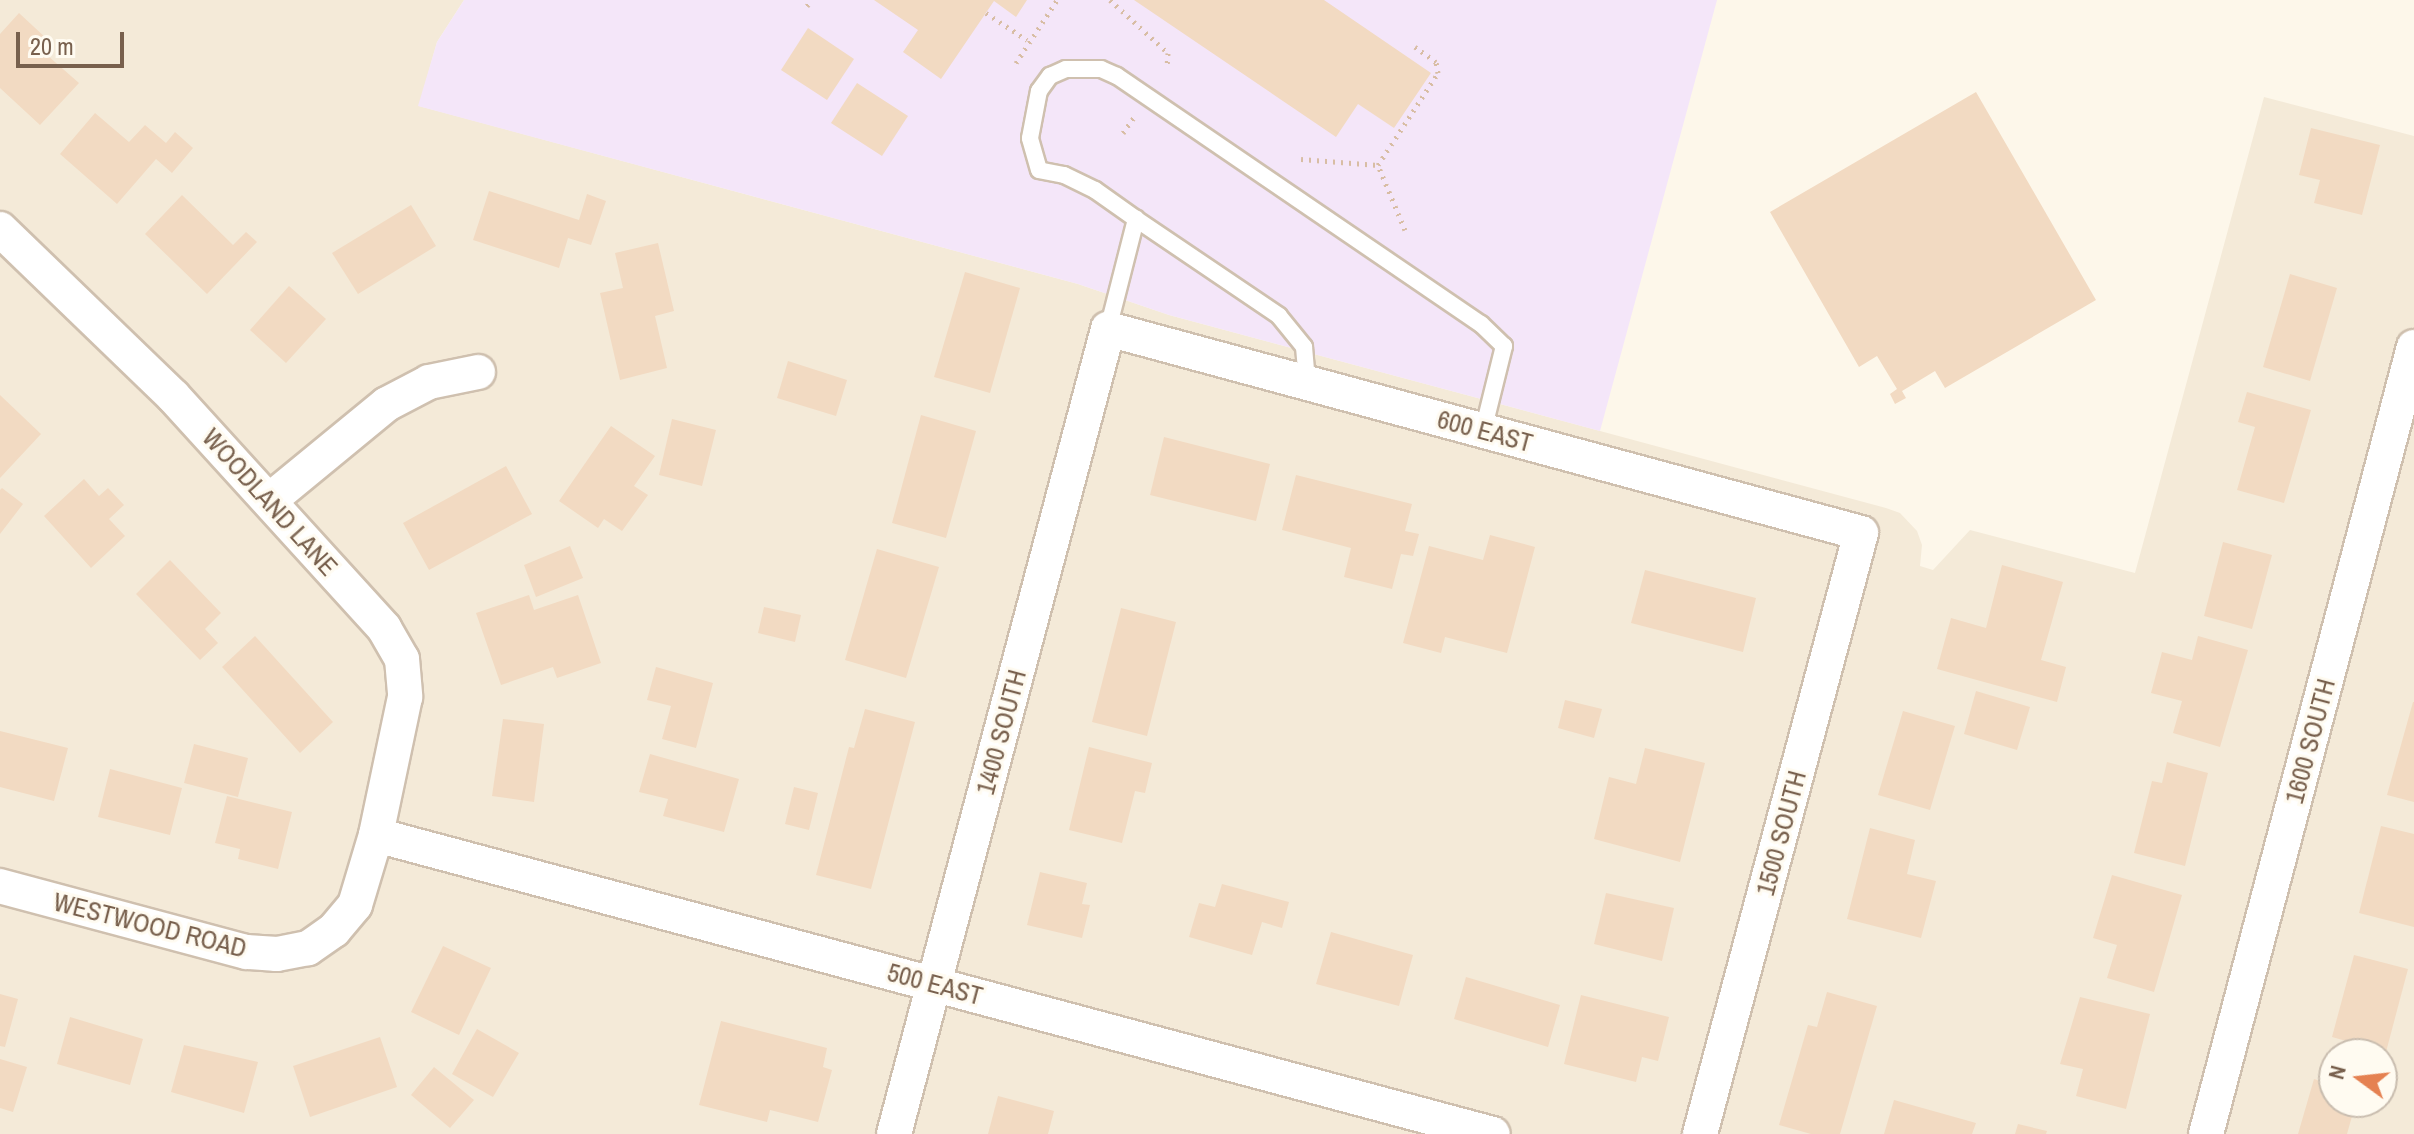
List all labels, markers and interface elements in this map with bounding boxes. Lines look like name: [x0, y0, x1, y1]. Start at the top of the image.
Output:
scale bar: [20, 16, 128, 66]
text: 20 m: [30, 30, 74, 62]
street label: 600 EAST: [1434, 403, 1536, 459]
street label: WOODLAND LANE: [196, 422, 344, 582]
street label: 1400 SOUTH: [969, 666, 1033, 798]
street label: 1600 SOUTH: [2278, 675, 2342, 807]
street label: 1500 SOUTH: [1749, 767, 1813, 899]
street label: WESTWOOD ROAD: [50, 886, 250, 964]
street label: 500 EAST: [884, 956, 986, 1012]
north arrow: [2318, 1038, 2398, 1118]
text: N: [2321, 1062, 2353, 1082]

